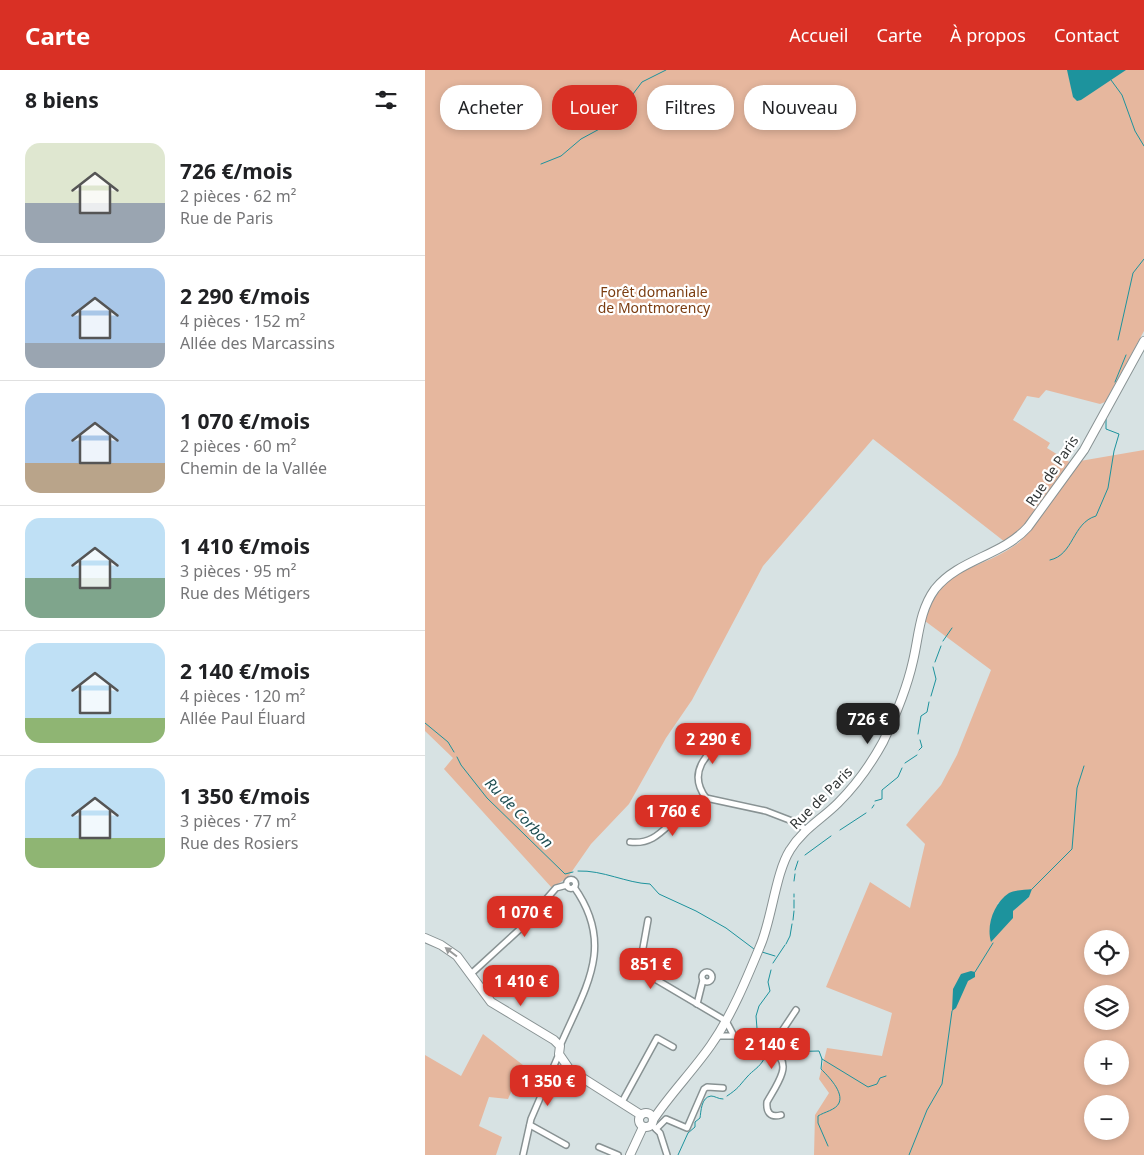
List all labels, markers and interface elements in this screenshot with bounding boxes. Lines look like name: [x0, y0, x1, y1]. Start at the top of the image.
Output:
text: Carte: [25, 19, 90, 52]
text: Accueil: [789, 23, 849, 47]
text: Carte: [877, 23, 922, 47]
text: À propos: [950, 23, 1026, 47]
text: Contact: [1054, 23, 1119, 47]
chip: Acheter: [440, 85, 542, 130]
chip: Louer: [552, 85, 637, 130]
chip: Filtres: [647, 85, 734, 130]
chip: Nouveau: [744, 85, 856, 130]
text: 8 biens: [25, 86, 99, 114]
icon: filters: [372, 86, 400, 114]
text: 726 €/mois: [180, 157, 293, 185]
icon: home: [65, 163, 125, 223]
text: 2 pièces · 62 m²: [180, 185, 296, 207]
text: Rue de Paris: [180, 207, 273, 229]
text: 2 290 €/mois: [180, 282, 310, 310]
park label: Forêt domaniale de Montmorency: [598, 282, 711, 317]
icon: home: [65, 288, 125, 348]
text: 4 pièces · 152 m²: [180, 310, 305, 332]
text: Allée des Marcassins: [180, 332, 335, 354]
text: 1 070 €/mois: [180, 407, 310, 435]
icon: home: [65, 413, 125, 473]
street label: Rue de Paris: [1021, 431, 1082, 510]
text: 2 pièces · 60 m²: [180, 435, 296, 457]
text: Chemin de la Vallée: [180, 457, 327, 479]
text: 1 410 €/mois: [180, 532, 310, 560]
icon: home: [65, 538, 125, 598]
text: 3 pièces · 95 m²: [180, 560, 296, 582]
text: Rue des Métigers: [180, 582, 310, 604]
text: 2 140 €/mois: [180, 657, 310, 685]
icon: home: [65, 663, 125, 723]
text: 4 pièces · 120 m²: [180, 685, 305, 707]
pin: 726 €: [833, 702, 903, 745]
text: Allée Paul Éluard: [180, 707, 306, 729]
text: 726 €: [848, 708, 888, 730]
pin: 2 290 €: [667, 722, 759, 765]
text: 2 290 €: [686, 728, 740, 750]
street label: Rue de Paris: [785, 762, 856, 833]
water label: Ru de Corbon: [481, 773, 558, 852]
text: 1 350 €/mois: [180, 782, 310, 810]
icon: home: [65, 788, 125, 848]
pin: 1 760 €: [627, 794, 719, 837]
text: 1 760 €: [646, 800, 700, 822]
text: 3 pièces · 77 m²: [180, 810, 296, 832]
text: Rue des Rosiers: [180, 832, 298, 854]
pin: 1 070 €: [479, 896, 571, 938]
text: 1 070 €: [498, 901, 552, 923]
map controls: [1084, 930, 1129, 1140]
button: locate: [1084, 930, 1129, 975]
one-way arrow: [444, 947, 458, 957]
pin: 851 €: [616, 948, 686, 990]
text: 851 €: [631, 953, 671, 975]
pin: 1 410 €: [475, 964, 567, 1007]
text: 1 410 €: [494, 970, 548, 992]
button: layers: [1084, 985, 1129, 1030]
pin: 2 140 €: [726, 1028, 818, 1070]
text: 2 140 €: [745, 1033, 799, 1055]
button: +: [1084, 1040, 1129, 1085]
pin: 1 350 €: [502, 1064, 594, 1107]
text: 1 350 €: [521, 1070, 575, 1092]
button: −: [1084, 1095, 1129, 1140]

